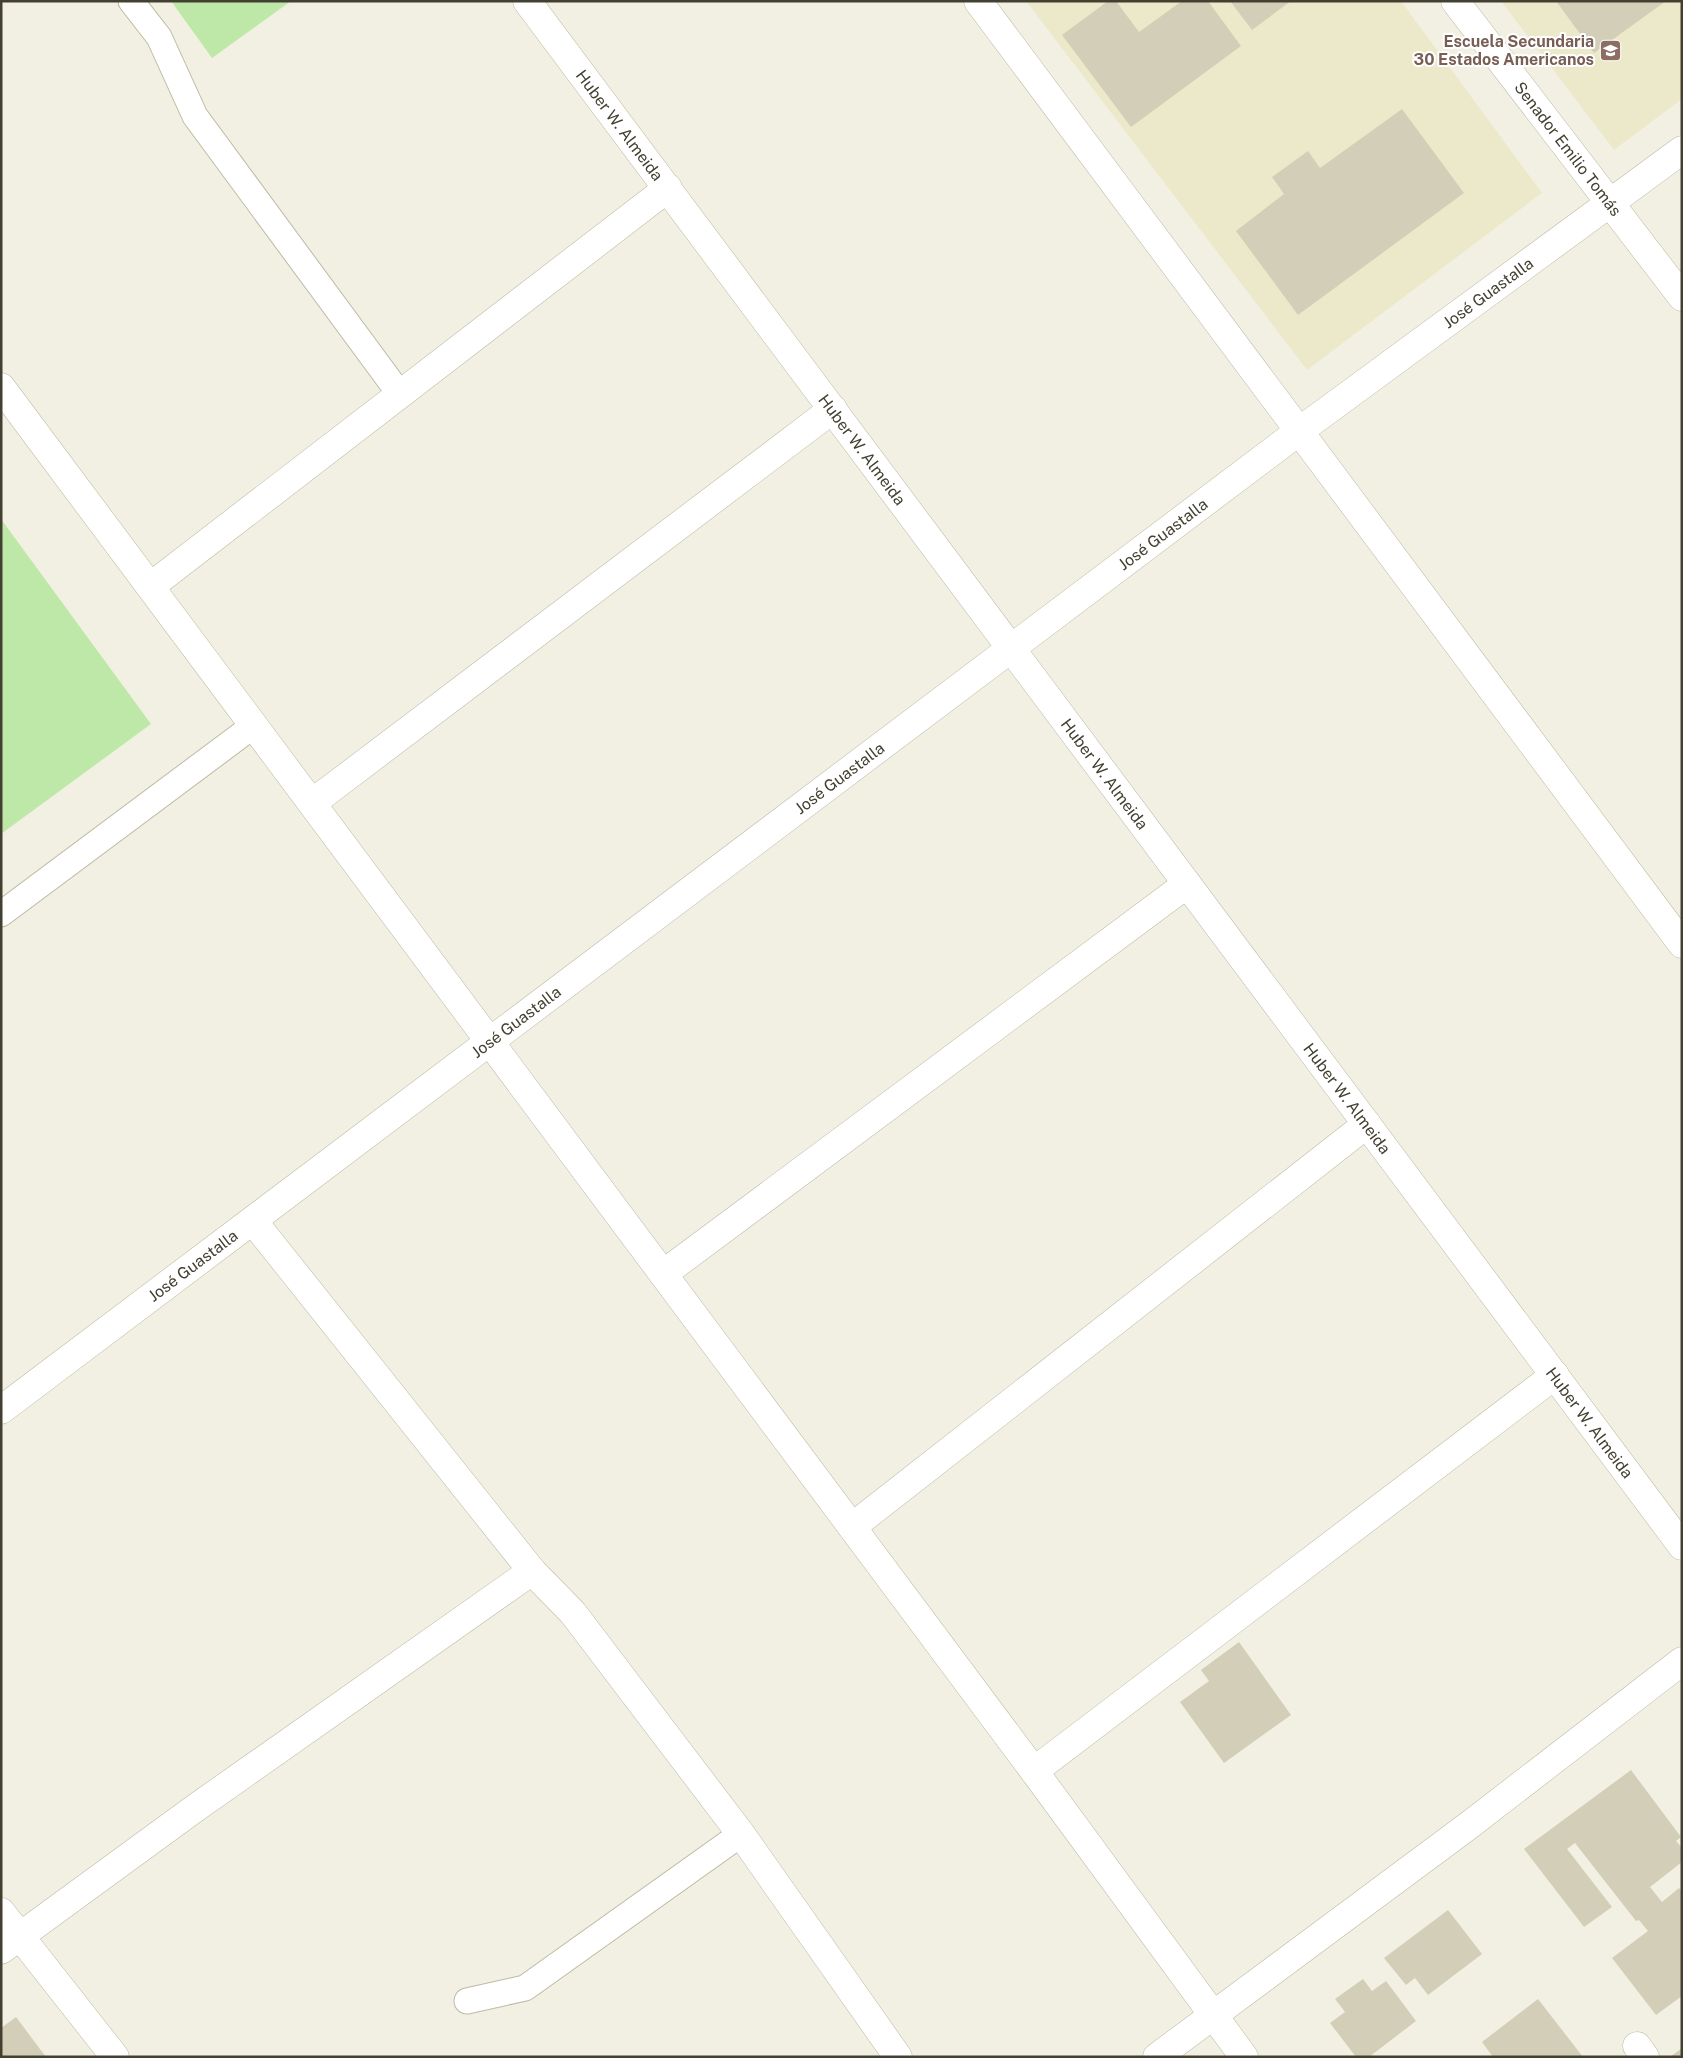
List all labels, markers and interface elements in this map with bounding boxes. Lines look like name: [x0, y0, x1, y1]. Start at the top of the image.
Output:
place label: Escuela Secundaria 30 Estados Americanos: [1414, 32, 1594, 69]
school or university icon: Escuela Secundaria 30 Estados Americanos: [1598, 38, 1622, 62]
street label: Huber W. Almeida: [572, 66, 667, 184]
street label: Senador Emilio Tomás: [1511, 78, 1626, 219]
street label: José Guastalla: [1439, 253, 1537, 332]
street label: Huber W. Almeida: [815, 390, 910, 509]
street label: José Guastalla: [1114, 494, 1211, 574]
street label: Huber W. Almeida: [1057, 715, 1152, 833]
street label: José Guastalla: [791, 738, 888, 818]
street label: José Guastalla: [467, 982, 565, 1062]
street label: Huber W. Almeida: [1300, 1039, 1395, 1157]
street label: José Guastalla: [144, 1226, 241, 1305]
street label: Huber W. Almeida: [1542, 1364, 1637, 1482]

